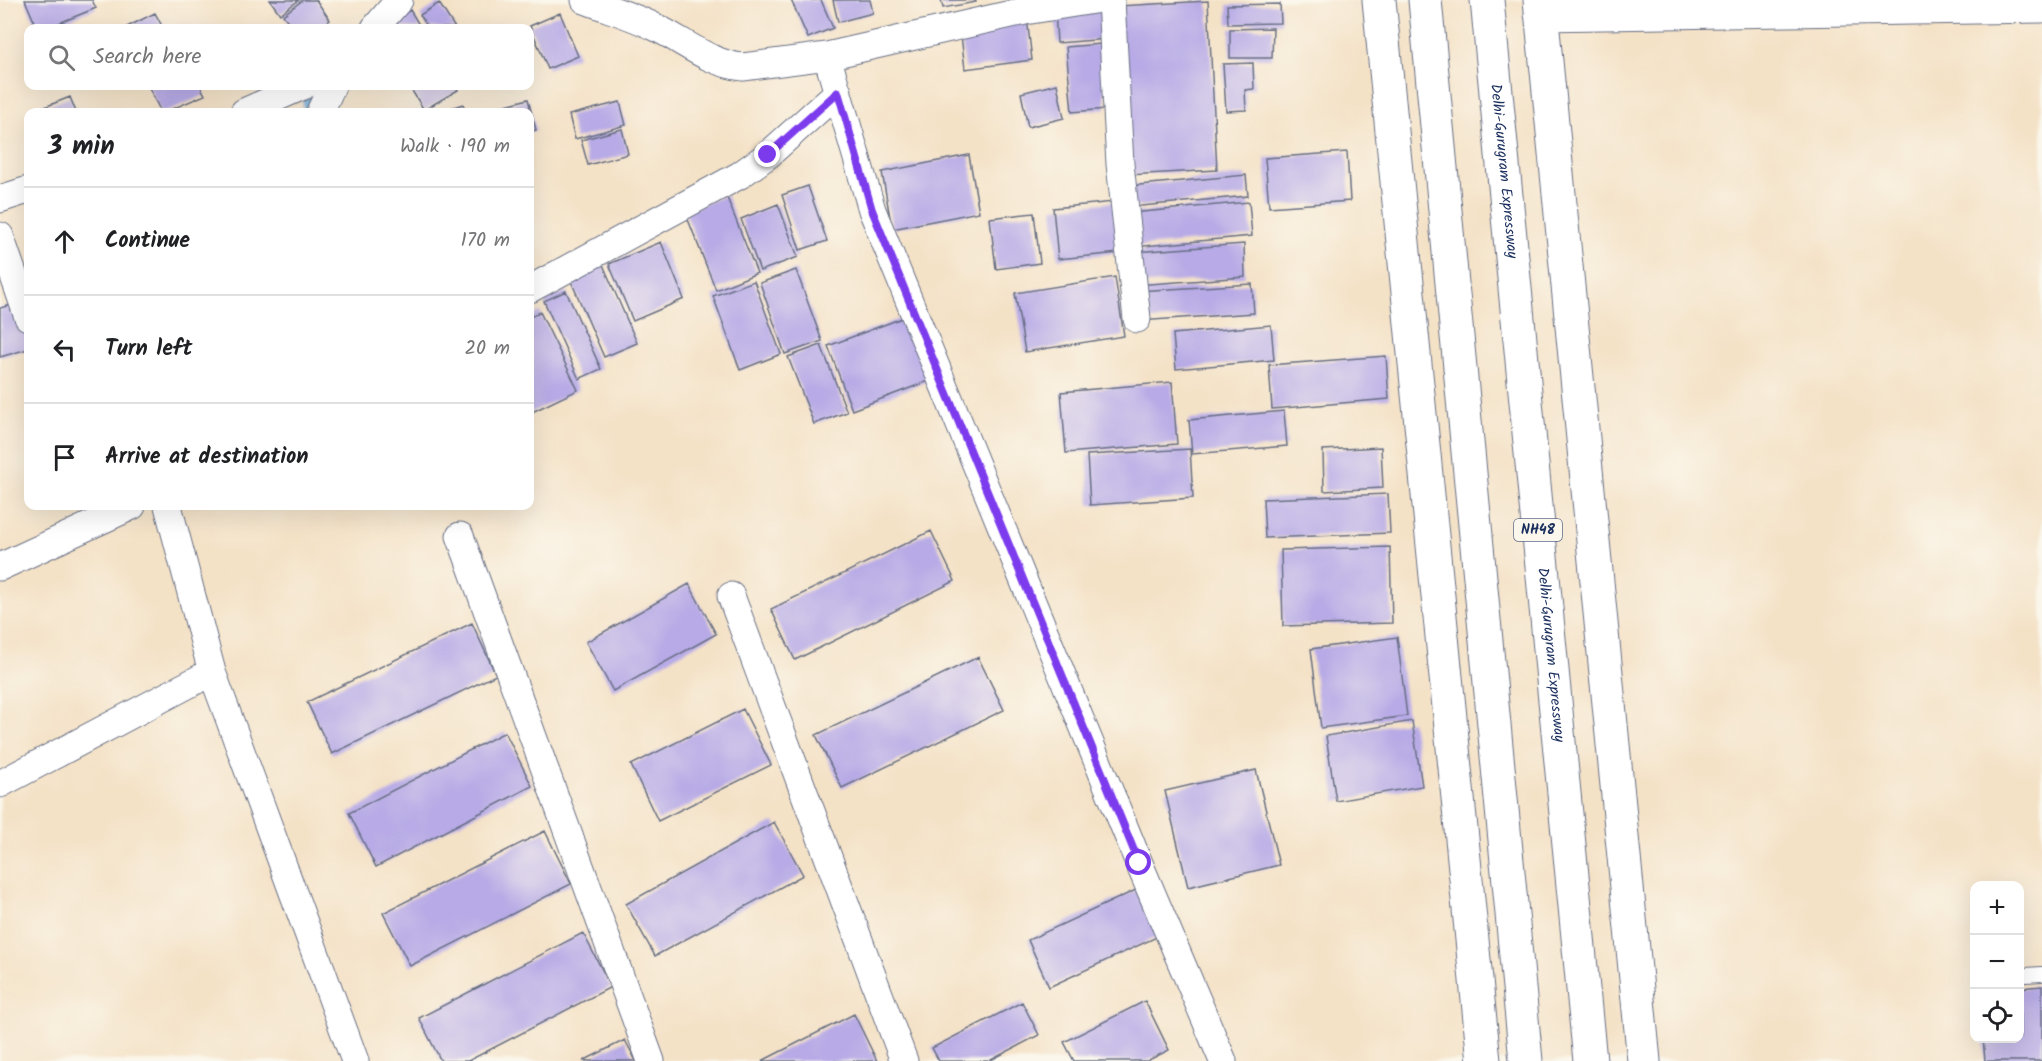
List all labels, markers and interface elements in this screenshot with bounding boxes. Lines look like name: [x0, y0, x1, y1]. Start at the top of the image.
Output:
search box: [24, 24, 534, 90]
text: Search here: [93, 40, 201, 75]
icon: search: [45, 41, 78, 74]
street label: Delhi-Gurugram Expressway: [1483, 83, 1524, 261]
text: 3 min: [48, 126, 115, 168]
text: Walk · 190 m: [400, 131, 510, 163]
route end: [754, 141, 780, 167]
text: Continue: [105, 224, 190, 259]
icon: ahead: [48, 225, 81, 258]
text: 170 m: [461, 225, 510, 257]
text: Turn left: [105, 332, 192, 367]
icon: left: [48, 333, 81, 366]
text: 20 m: [464, 333, 510, 365]
text: Arrive at destination: [105, 440, 308, 475]
icon: arrive: [48, 441, 81, 474]
road number: NH48: [1514, 519, 1562, 541]
street label: Delhi-Gurugram Expressway: [1530, 566, 1571, 744]
route start: [1125, 849, 1151, 875]
map controls: [1970, 881, 2024, 1043]
button: +: [1970, 881, 2024, 935]
button: −: [1970, 935, 2024, 989]
button: locate: [1970, 989, 2024, 1043]

